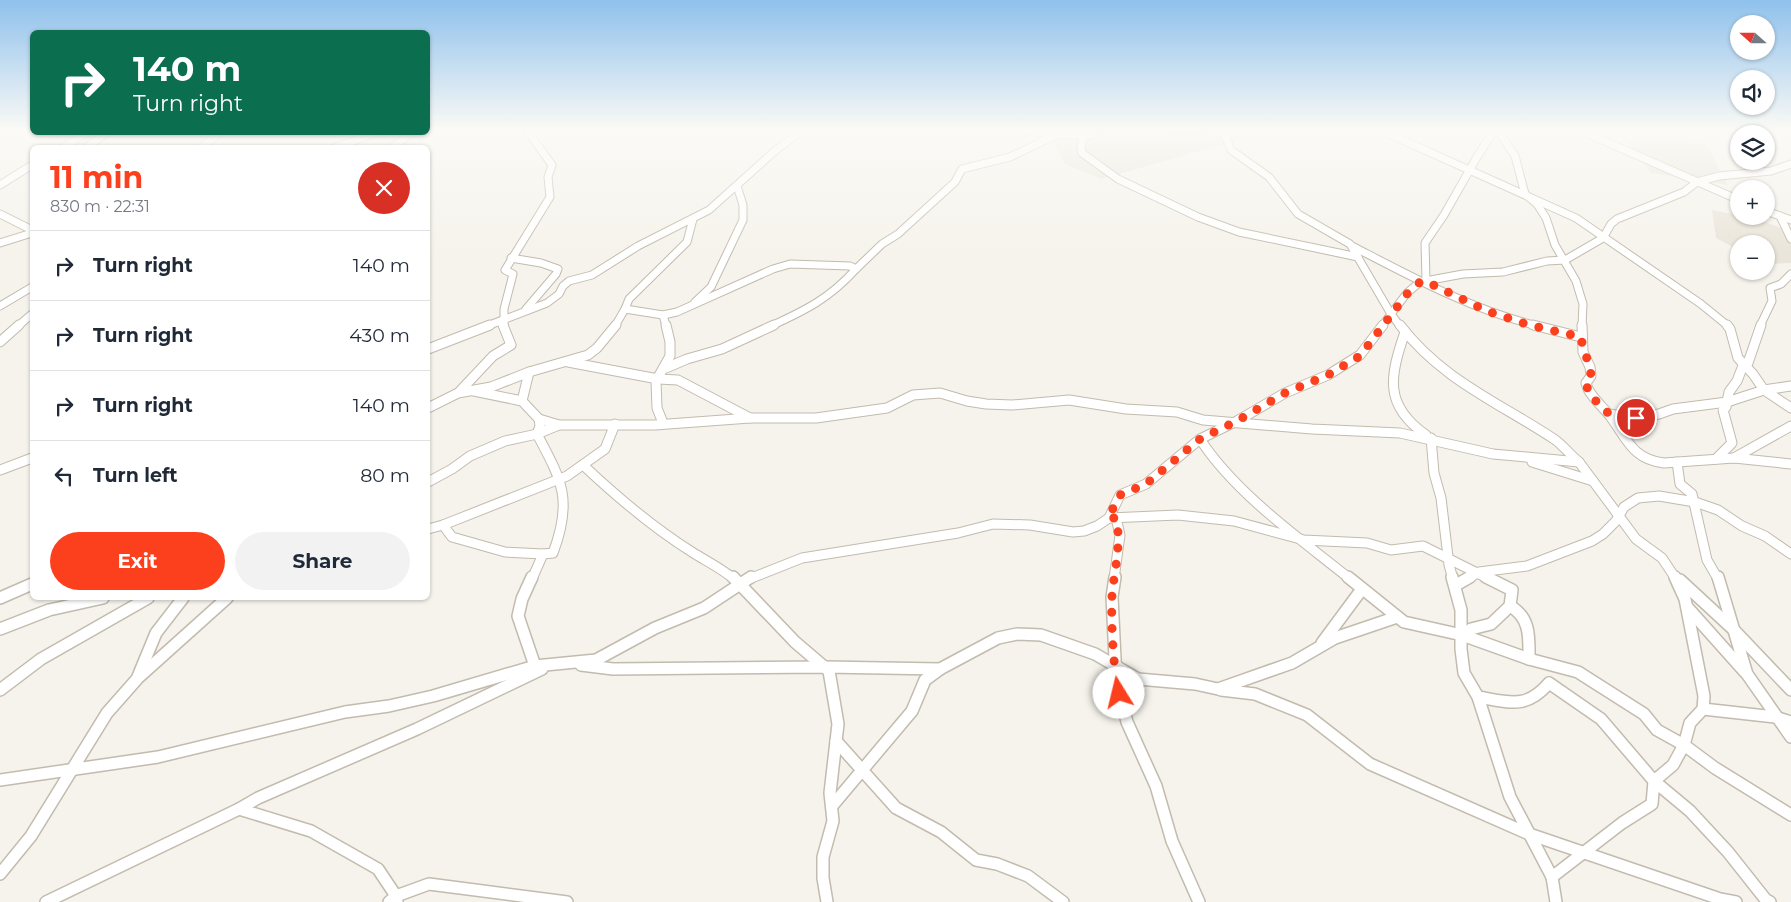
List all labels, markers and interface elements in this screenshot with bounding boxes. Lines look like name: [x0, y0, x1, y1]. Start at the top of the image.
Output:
north arrow: [1730, 15, 1775, 60]
map controls: [1730, 15, 1775, 280]
text: 140 m: [133, 47, 241, 90]
icon: right: [50, 50, 115, 115]
button: sound: [1730, 70, 1775, 115]
text: Turn right: [133, 90, 243, 117]
button: layers: [1730, 125, 1775, 170]
text: 11 min: [50, 159, 143, 196]
button: close: [358, 162, 410, 214]
button: +: [1730, 180, 1775, 225]
text: 830 m · 22:31: [50, 197, 150, 216]
button: −: [1730, 235, 1775, 280]
icon: right: [50, 252, 78, 280]
text: Turn right: [93, 254, 193, 277]
text: 140 m: [353, 254, 410, 277]
icon: right: [50, 322, 78, 350]
text: Turn right: [93, 324, 193, 347]
text: 430 m: [349, 324, 410, 347]
icon: right: [50, 392, 78, 420]
text: Turn right: [93, 394, 193, 417]
text: 140 m: [353, 394, 410, 417]
pin: [1615, 397, 1657, 439]
icon: arrive: [1622, 404, 1650, 432]
icon: left: [50, 462, 78, 490]
text: Turn left: [93, 464, 178, 487]
text: 80 m: [360, 464, 410, 487]
button: Exit: [50, 532, 225, 590]
button: Share: [235, 532, 410, 590]
position arrow: [1092, 666, 1144, 718]

